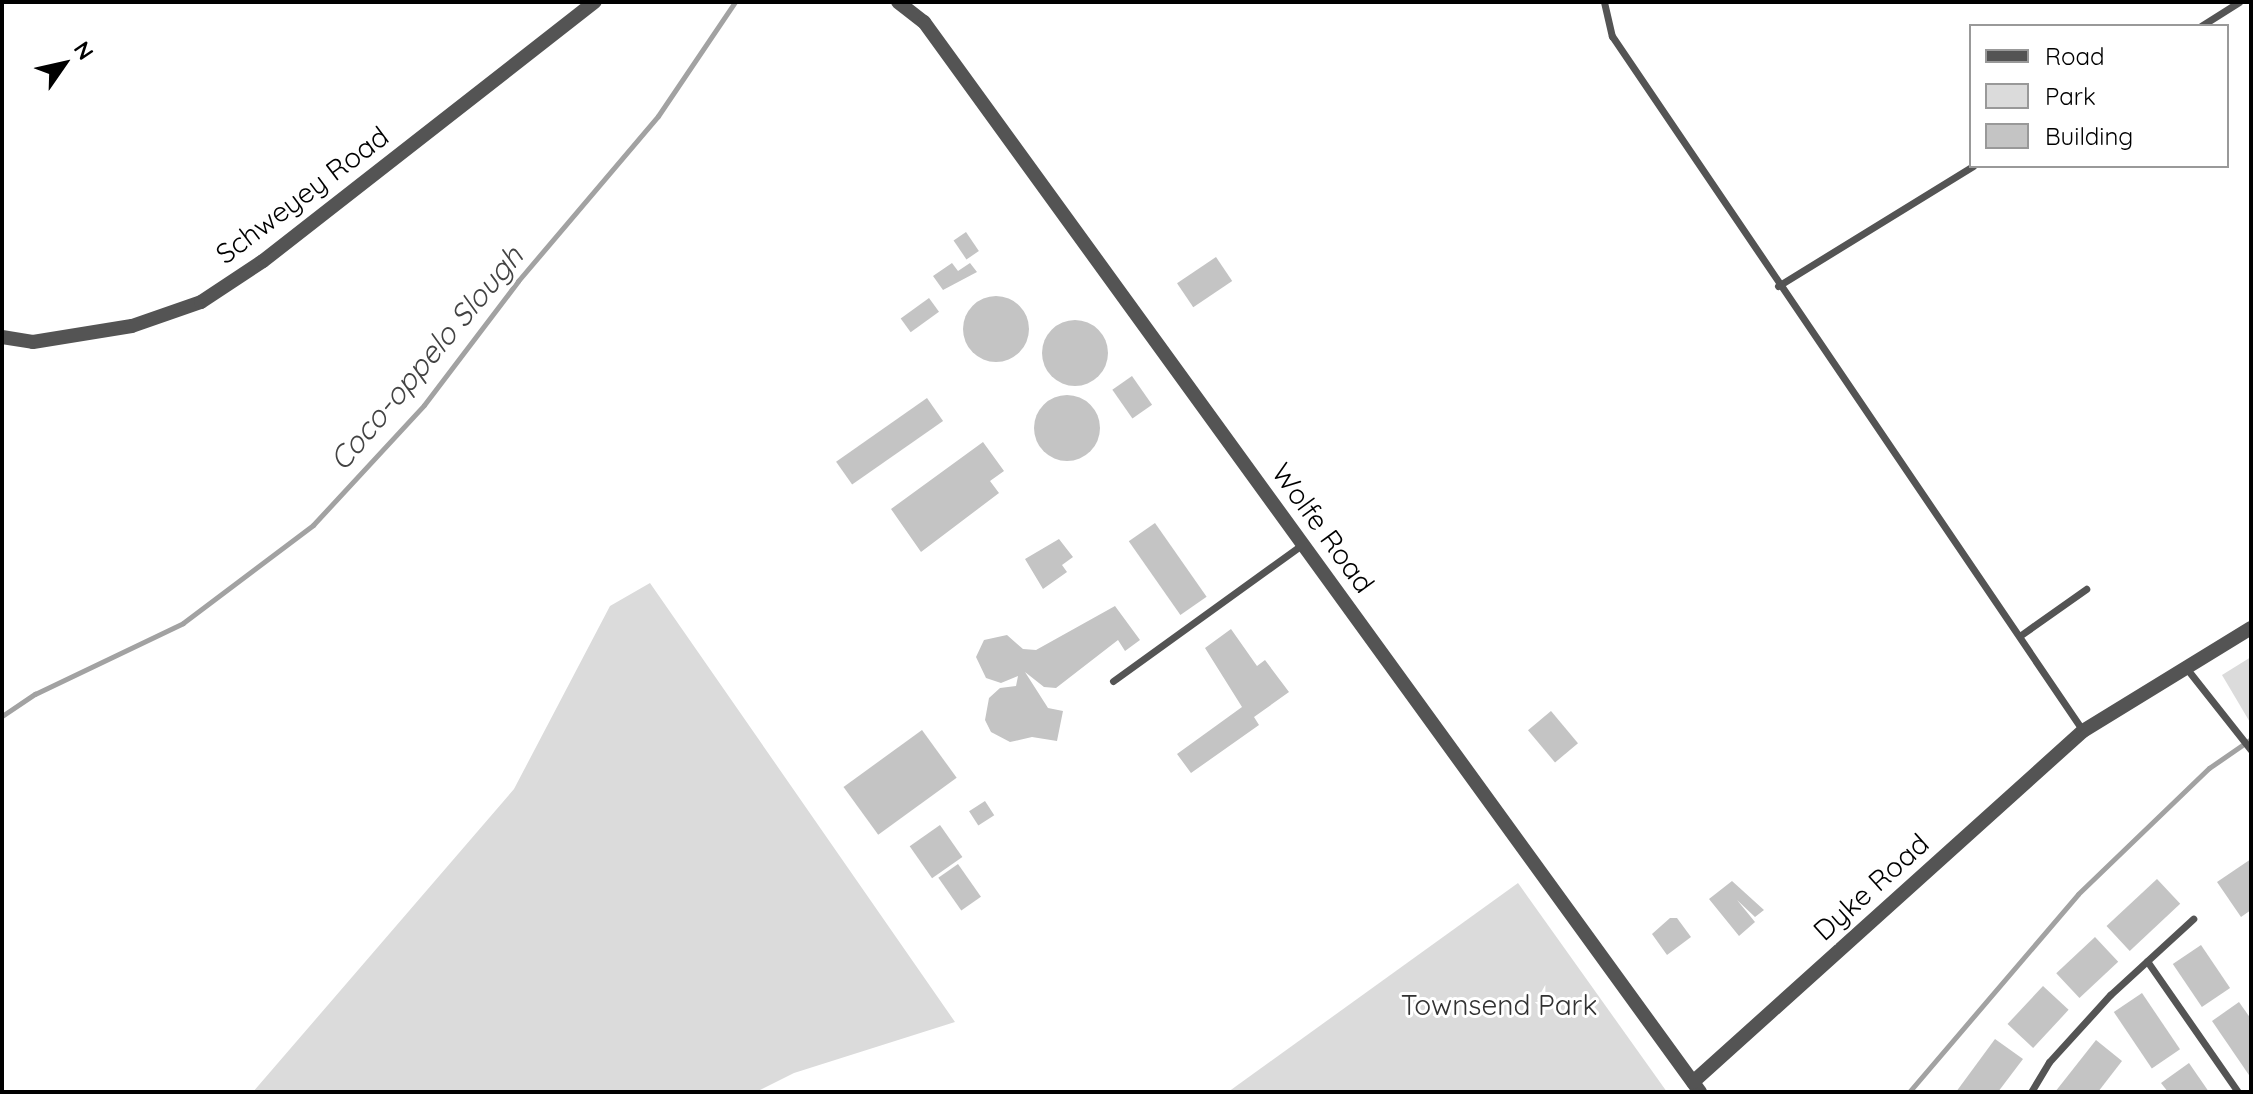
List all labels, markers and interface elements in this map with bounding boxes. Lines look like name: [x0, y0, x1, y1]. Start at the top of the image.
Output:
north arrow: [24, 24, 104, 104]
legend: [1969, 24, 2229, 168]
text: N: [68, 36, 100, 65]
text: Road: [2045, 41, 2105, 71]
text: Park: [2045, 81, 2096, 111]
street label: Schweyey Road: [209, 119, 395, 271]
text: Building: [2045, 121, 2133, 151]
water label: Coco-oppelo Slough: [322, 239, 530, 477]
street label: Wolfe Road: [1265, 457, 1381, 599]
street label: Dyke Road: [1807, 827, 1935, 947]
park label: Townsend Park: [1401, 988, 1597, 1022]

